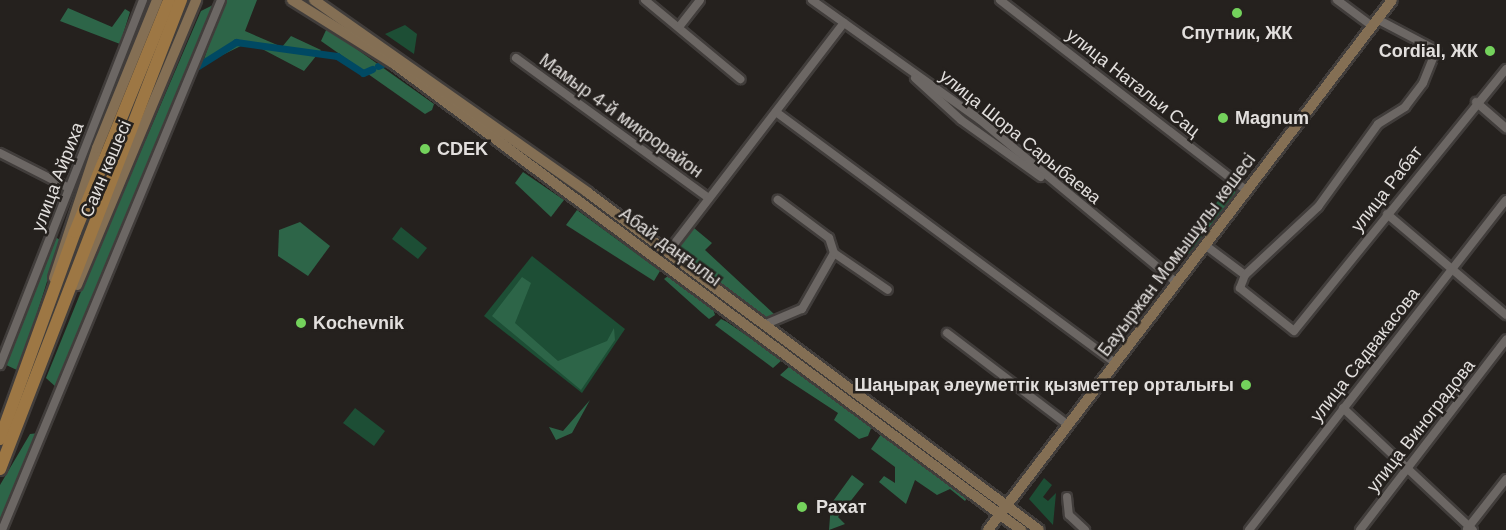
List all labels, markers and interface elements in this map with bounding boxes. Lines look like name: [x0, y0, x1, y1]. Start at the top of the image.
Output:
marker: Спутник, ЖК: [1230, 6, 1244, 20]
place label: Спутник, ЖК: [1181, 22, 1293, 44]
street label: улица Натальи Сац: [1062, 24, 1204, 142]
place label: Cordial, ЖК: [1379, 40, 1478, 62]
marker: Cordial, ЖК: [1483, 44, 1497, 58]
street label: Мамыр 4-й микрорайон: [535, 49, 707, 183]
street label: улица Шора Сарыбаева: [935, 65, 1105, 209]
place label: Magnum: [1235, 107, 1309, 129]
marker: Magnum: [1216, 111, 1230, 125]
street label: Саин көшесі: [76, 117, 136, 221]
street label: улица Айриха: [27, 119, 89, 235]
place label: CDEK: [437, 138, 488, 160]
marker: CDEK: [418, 142, 432, 156]
street label: улица Рабат: [1347, 142, 1427, 236]
street label: Бауыржан Момышұлы көшесі: [1094, 149, 1260, 361]
street label: Абай даңғылы: [615, 203, 725, 291]
street label: улица Садвакасова: [1306, 284, 1424, 426]
place label: Kochevnik: [313, 312, 404, 334]
marker: Kochevnik: [294, 316, 308, 330]
street label: улица Виноградова: [1362, 355, 1480, 497]
place label: Шаңырақ әлеуметтік қызметтер орталығы: [854, 374, 1234, 396]
marker: Шаңырақ әлеуметтік қызметтер орталығы: [1239, 378, 1253, 392]
place label: Рахат: [816, 496, 867, 518]
marker: Рахат: [793, 498, 811, 516]

